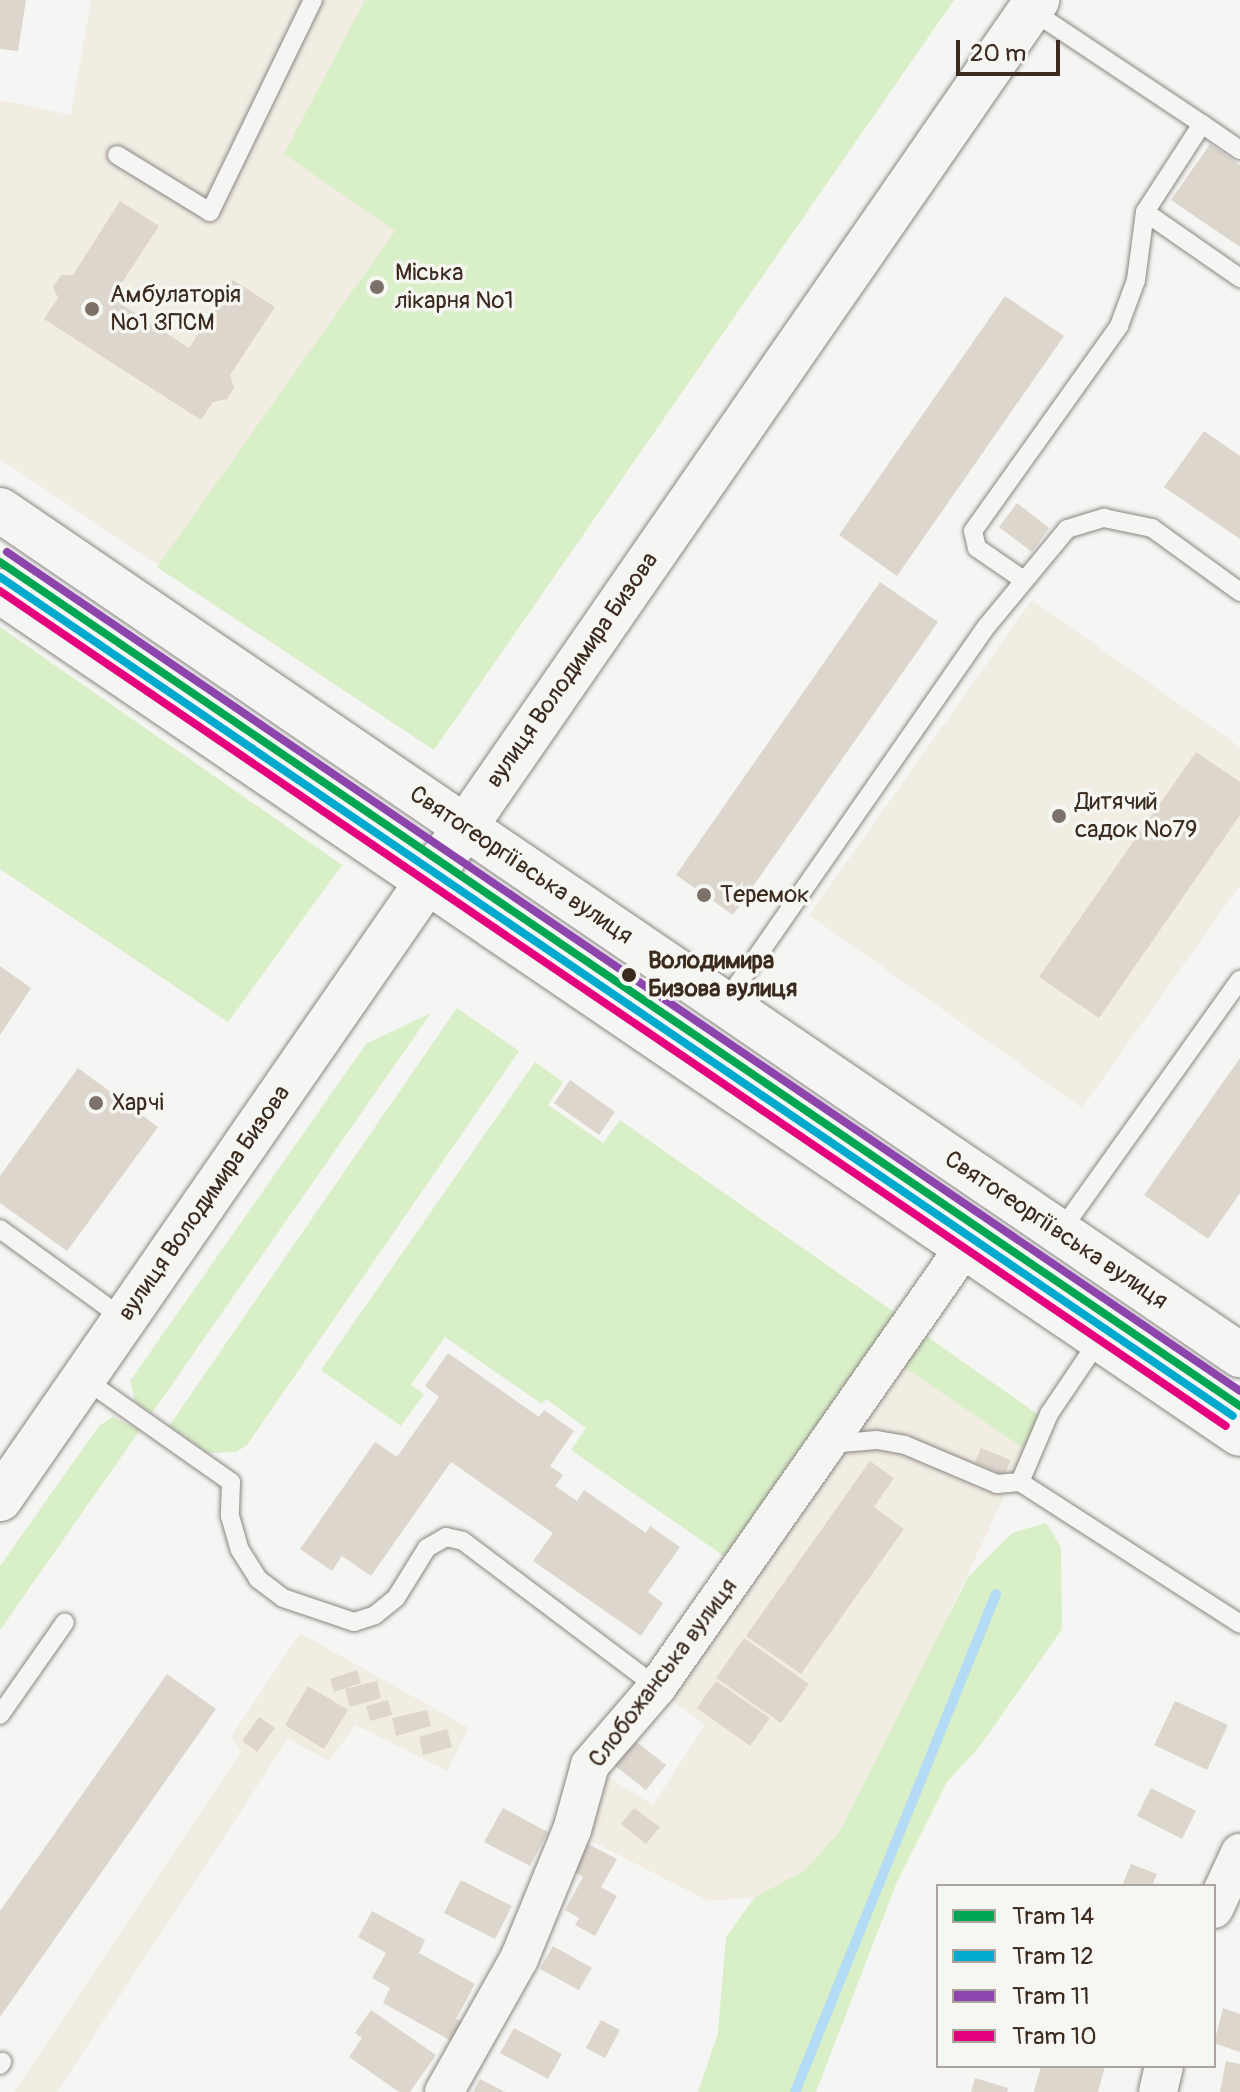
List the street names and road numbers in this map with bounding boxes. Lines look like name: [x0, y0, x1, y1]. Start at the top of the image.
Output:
street label: вулиця Володимира Бизова: [480, 547, 664, 793]
street label: Святогеоргіївська вулиця: [404, 779, 638, 951]
street label: вулиця Володимира Бизова: [112, 1080, 296, 1326]
street label: Святогеоргіївська вулиця: [939, 1144, 1173, 1316]
street label: Слобожанська вулиця: [583, 1573, 743, 1773]

